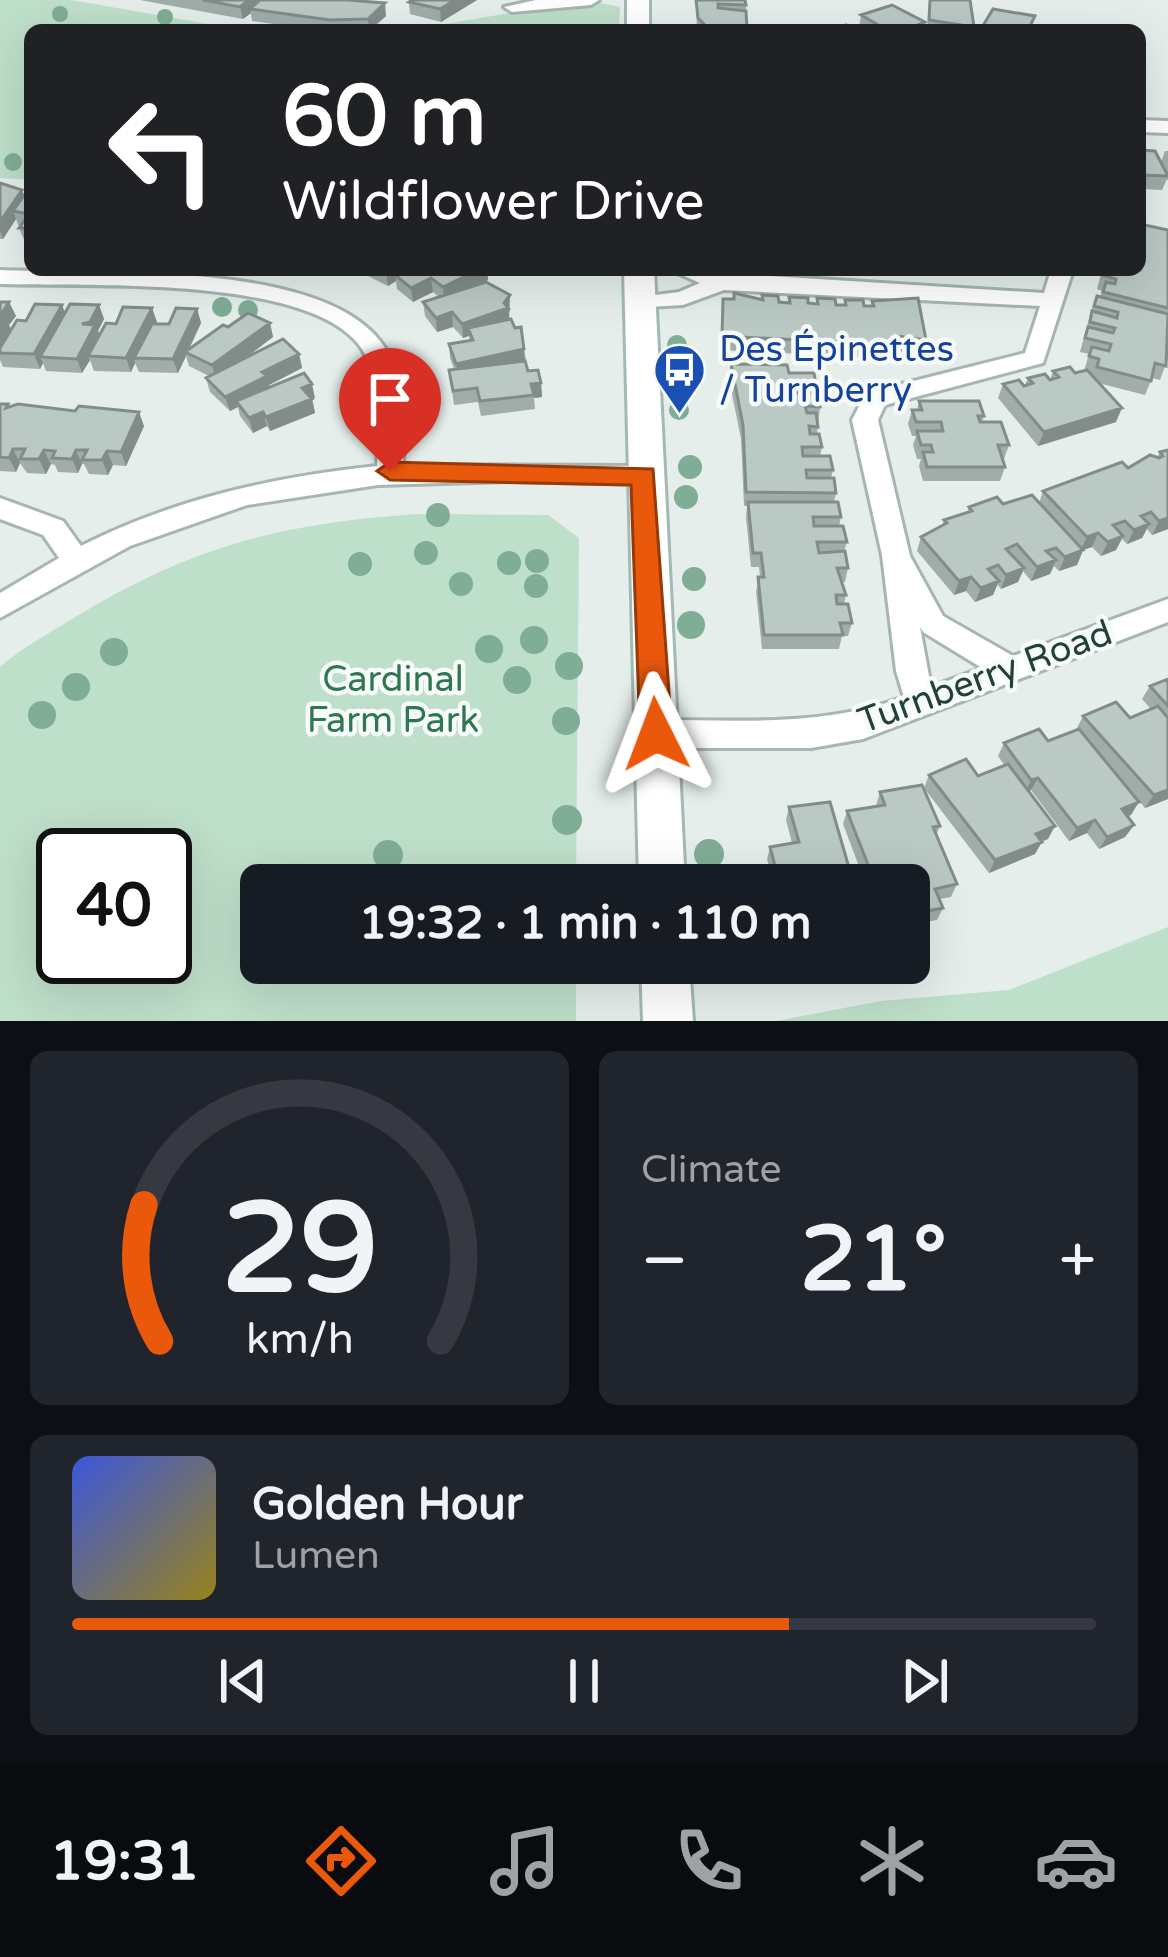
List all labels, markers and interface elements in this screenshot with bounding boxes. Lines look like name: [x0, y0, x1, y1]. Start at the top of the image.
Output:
text: 60 m: [282, 67, 486, 168]
icon: left: [84, 72, 240, 228]
text: Wildflower Drive: [282, 169, 705, 234]
place label: Des Épinettes / Turnberry: [719, 328, 954, 412]
bus stop icon: Des Épinettes / Turnberry: [652, 342, 708, 416]
pin: [339, 348, 441, 471]
icon: arrive: [357, 366, 423, 432]
street label: Turnberry Road: [852, 611, 1118, 743]
park label: Cardinal Farm Park: [307, 658, 479, 742]
position arrow: [593, 671, 719, 797]
speed limit sign: 40: [36, 828, 192, 984]
text: 19:32 · 1 min · 110 m: [359, 897, 811, 951]
text: Climate: [641, 1146, 781, 1193]
text: 29: [221, 1175, 378, 1326]
text: 21°: [800, 1206, 947, 1315]
text: −: [641, 1221, 688, 1301]
text: +: [1059, 1221, 1096, 1301]
text: km/h: [246, 1314, 353, 1365]
text: Golden Hour: [252, 1478, 523, 1532]
text: Lumen: [252, 1532, 380, 1579]
icon: previous: [210, 1648, 276, 1714]
icon: pause: [551, 1648, 617, 1714]
icon: next: [892, 1648, 958, 1714]
icon: directions: [299, 1819, 383, 1903]
icon: music: [483, 1819, 567, 1903]
icon: phone: [667, 1819, 751, 1903]
icon: climate: [850, 1819, 934, 1903]
icon: car: [1034, 1819, 1118, 1903]
text: 19:31: [50, 1829, 200, 1894]

